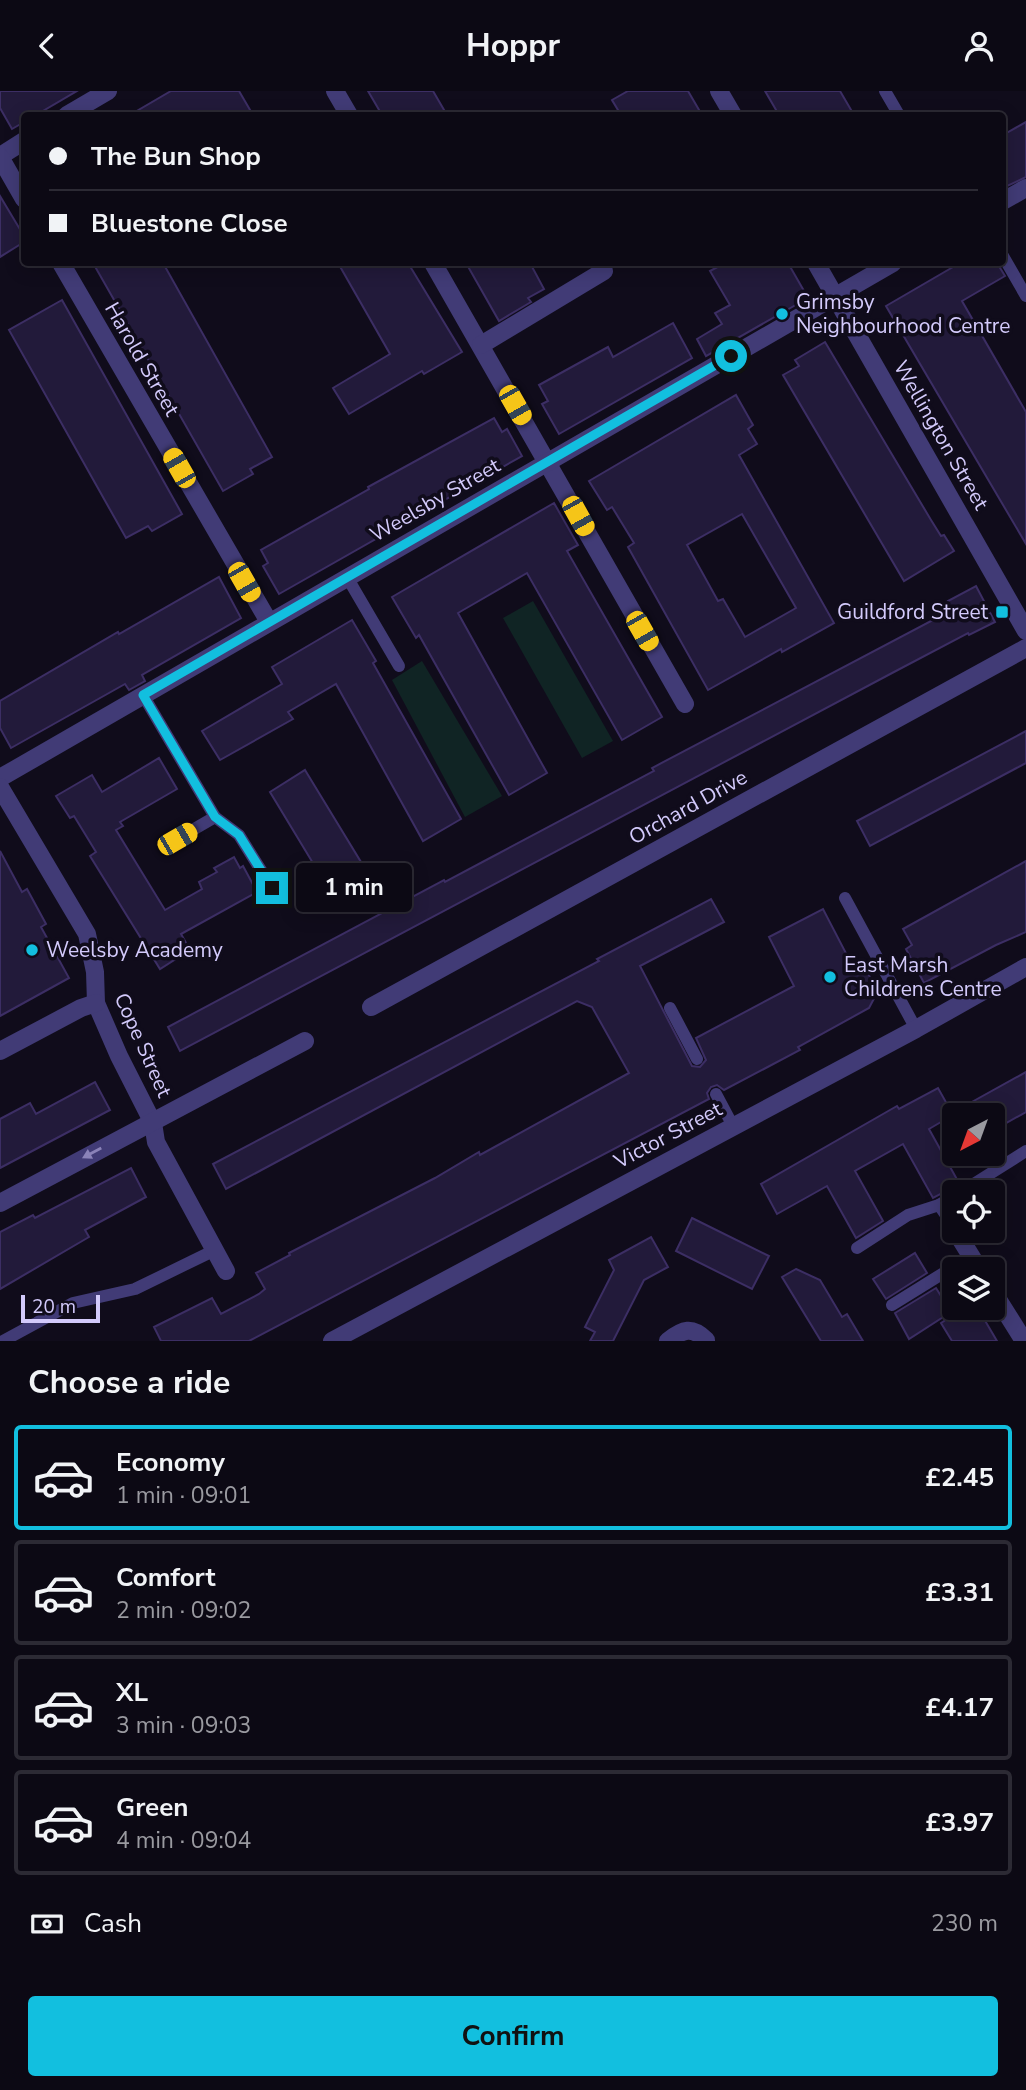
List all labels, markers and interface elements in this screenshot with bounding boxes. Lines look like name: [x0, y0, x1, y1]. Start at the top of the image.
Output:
text: Hoppr: [466, 24, 560, 67]
icon: back: [28, 27, 66, 65]
icon: person: [960, 27, 998, 65]
text: The Bun Shop: [91, 139, 261, 174]
text: Bluestone Close: [91, 206, 288, 241]
place label: Grimsby Neighbourhood Centre: [796, 288, 1010, 340]
street label: Harold Street: [98, 297, 186, 422]
marker: Grimsby Neighbourhood Centre: [774, 306, 790, 322]
route start: [715, 340, 747, 372]
street label: Wellington Street: [887, 355, 995, 515]
car: [496, 382, 535, 428]
car: [160, 445, 199, 491]
street label: Weelsby Street: [365, 451, 506, 549]
car: [559, 493, 598, 539]
car: [225, 559, 264, 605]
place label: Guildford Street: [837, 598, 989, 626]
marker: Guildford Street: [994, 604, 1010, 620]
car: [623, 608, 662, 654]
street label: Orchard Drive: [624, 763, 752, 851]
car: [154, 819, 201, 859]
callout: 1 min: [296, 863, 412, 913]
route end: [256, 872, 288, 904]
text: 1 min: [324, 872, 384, 903]
place label: Weelsby Academy: [46, 936, 223, 964]
marker: Weelsby Academy: [24, 942, 40, 958]
place label: East Marsh Childrens Centre: [844, 951, 1002, 1003]
marker: East Marsh Childrens Centre: [822, 969, 838, 985]
street label: Cope Street: [108, 989, 179, 1102]
street label: Victor Street: [608, 1095, 727, 1176]
north arrow: [942, 1103, 1004, 1165]
map controls: [942, 1103, 1005, 1320]
one-way arrow: [82, 1148, 102, 1159]
button: locate: [942, 1180, 1005, 1243]
button: layers: [942, 1257, 1005, 1320]
scale bar: [21, 1292, 100, 1324]
text: 20 m: [32, 1294, 76, 1320]
text: Choose a ride: [28, 1361, 230, 1404]
text: Economy: [116, 1445, 225, 1480]
icon: car: [32, 1446, 95, 1509]
text: £2.45: [925, 1460, 994, 1495]
text: 1 min · 09:01: [116, 1480, 251, 1511]
text: Comfort: [116, 1560, 216, 1595]
icon: car: [32, 1561, 95, 1624]
text: £3.31: [925, 1575, 994, 1610]
text: 2 min · 09:02: [116, 1595, 251, 1626]
text: XL: [116, 1675, 148, 1710]
icon: car: [32, 1676, 95, 1739]
text: £4.17: [925, 1690, 994, 1725]
text: 3 min · 09:03: [116, 1710, 251, 1741]
text: Green: [116, 1790, 189, 1825]
icon: car: [32, 1791, 95, 1854]
text: £3.97: [925, 1805, 994, 1840]
text: 4 min · 09:04: [116, 1825, 251, 1856]
icon: cash: [28, 1905, 66, 1943]
text: Cash: [84, 1906, 142, 1941]
text: 230 m: [931, 1908, 998, 1939]
button: Confirm: [28, 1996, 998, 2076]

